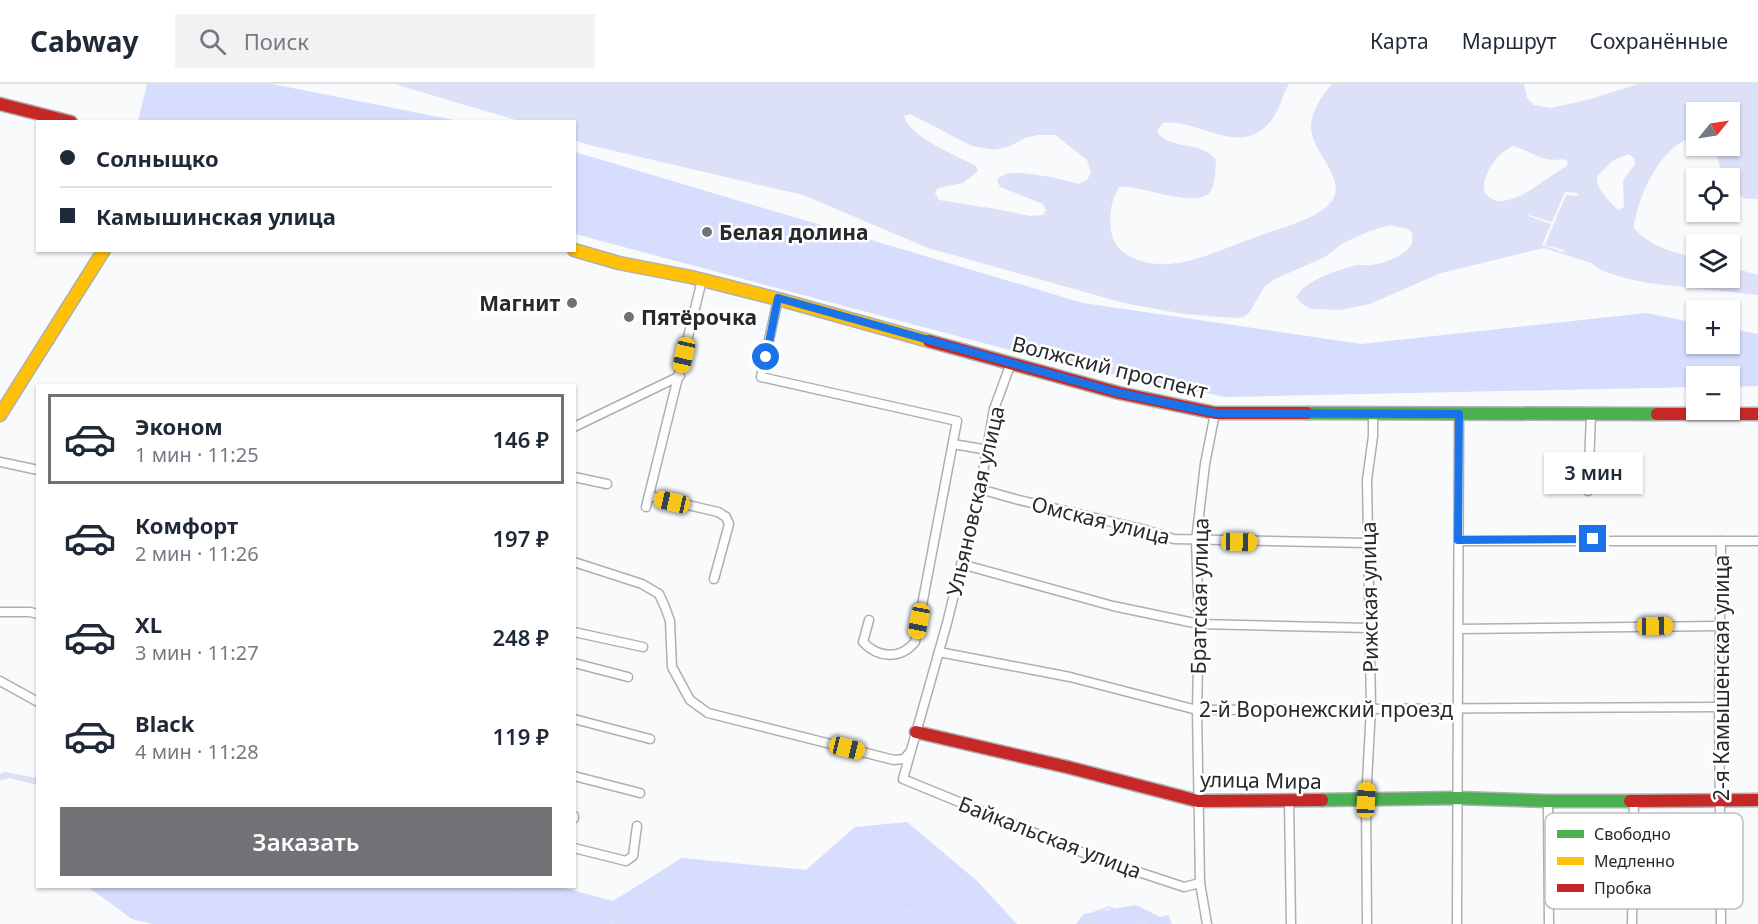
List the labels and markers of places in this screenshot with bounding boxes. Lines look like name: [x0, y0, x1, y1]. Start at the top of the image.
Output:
place label: Белая долина: [719, 218, 869, 246]
marker: Белая долина: [700, 225, 714, 239]
place label: Магнит: [479, 289, 560, 317]
marker: Магнит: [565, 296, 579, 310]
place label: Пятёрочка: [641, 303, 757, 331]
marker: Пятёрочка: [622, 310, 636, 324]

